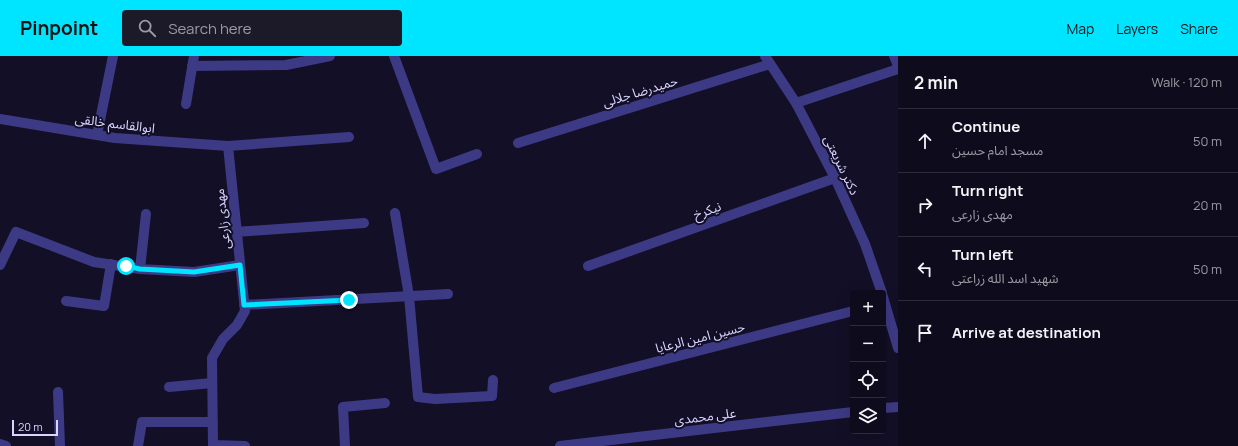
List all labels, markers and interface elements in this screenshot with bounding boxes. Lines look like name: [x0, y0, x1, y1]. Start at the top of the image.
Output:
search box: [122, 10, 402, 46]
text: Pinpoint: [20, 15, 98, 41]
icon: search: [136, 17, 158, 39]
text: Search here: [168, 18, 252, 39]
text: Map: [1066, 19, 1094, 38]
text: Layers: [1116, 19, 1158, 38]
text: Share: [1180, 19, 1218, 38]
street label: حمیدرضا جلالی: [600, 71, 680, 111]
text: 2 min: [914, 71, 958, 94]
text: Walk · 120 m: [1152, 73, 1222, 91]
street label: ابوالقاسم خالقی: [74, 109, 156, 139]
text: Continue: [952, 116, 1020, 137]
icon: ahead: [914, 130, 936, 152]
street label: دکتر شریعتی: [820, 132, 864, 198]
text: 50 m: [1193, 132, 1222, 150]
text: مسجد امام حسین: [952, 141, 1043, 159]
text: Turn right: [952, 180, 1023, 201]
street label: مهدی زارعی: [210, 188, 234, 250]
icon: right: [914, 194, 936, 216]
text: 20 m: [1193, 196, 1222, 214]
street label: نیکرخ: [691, 197, 724, 225]
text: مهدی زارعی: [952, 205, 1013, 223]
text: Turn left: [952, 244, 1014, 265]
route start: [117, 257, 135, 275]
icon: left: [914, 258, 936, 280]
text: 50 m: [1193, 260, 1222, 278]
text: شهید اسد الله زراعتی: [952, 269, 1059, 287]
map controls: [850, 290, 886, 434]
button: +: [850, 290, 886, 326]
route end: [340, 291, 358, 309]
street label: حسین امین الرعایا: [653, 317, 747, 357]
icon: arrive: [914, 322, 936, 344]
text: Arrive at destination: [952, 322, 1101, 343]
button: −: [850, 326, 886, 362]
button: locate: [850, 362, 886, 398]
button: layers: [850, 398, 886, 434]
street label: علی محمدی: [673, 403, 737, 429]
scale bar: [12, 418, 58, 437]
text: 20 m: [18, 419, 43, 434]

